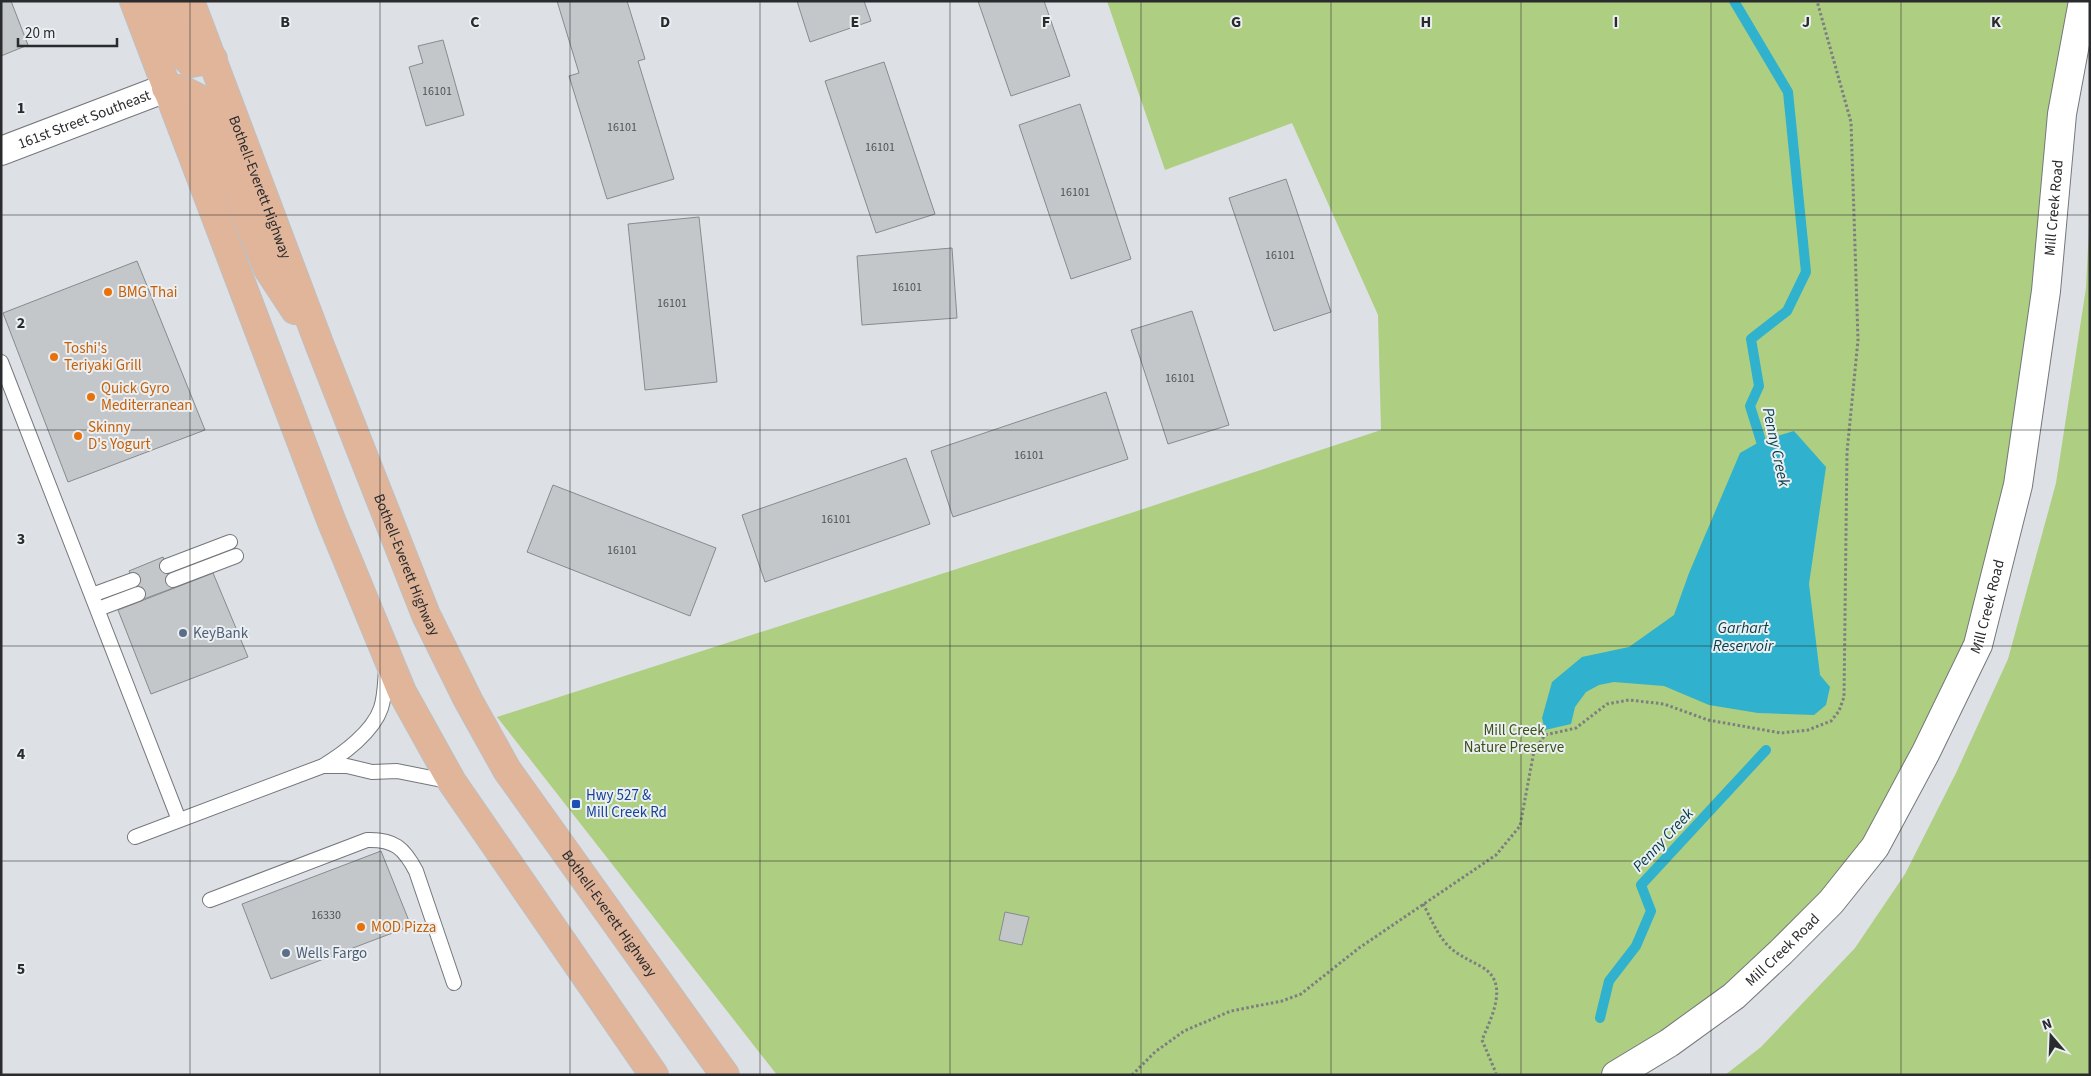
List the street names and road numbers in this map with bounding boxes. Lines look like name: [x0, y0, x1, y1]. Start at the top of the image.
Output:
street label: 161st Street Southeast: [15, 85, 153, 153]
street label: Bothell-Everett Highway: [224, 113, 297, 262]
street label: Mill Creek Road: [2039, 159, 2068, 257]
street label: Bothell-Everett Highway: [369, 491, 445, 639]
street label: Mill Creek Road: [1965, 557, 2009, 657]
street label: Bothell-Everett Highway: [557, 846, 662, 981]
street label: Mill Creek Road: [1740, 909, 1824, 991]

